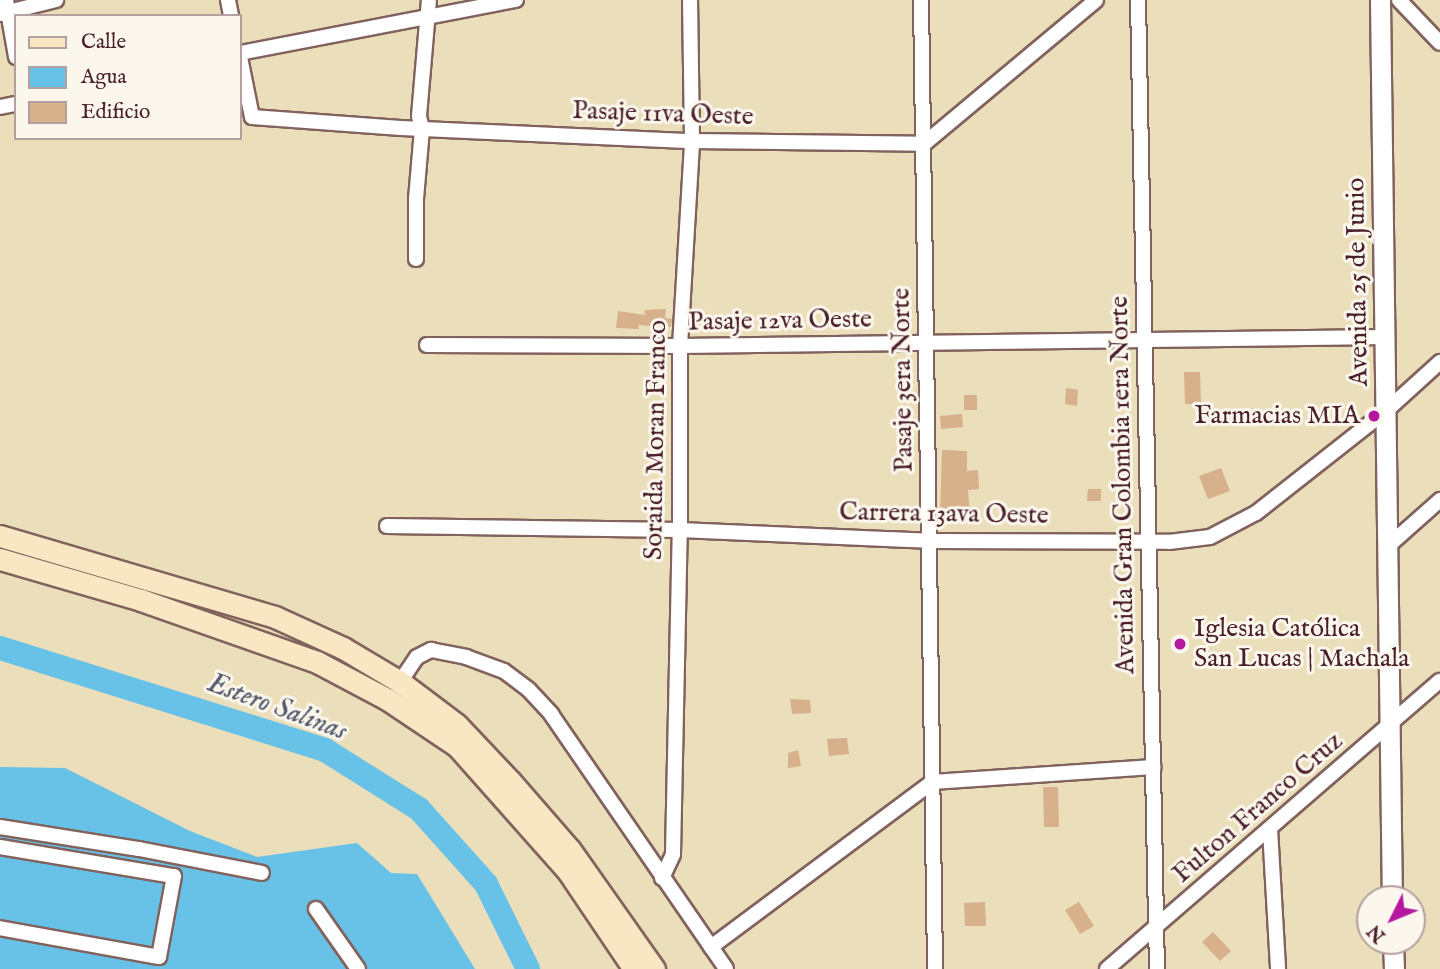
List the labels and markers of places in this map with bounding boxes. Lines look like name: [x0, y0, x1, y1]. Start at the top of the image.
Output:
place label: Farmacias MIA: [1194, 400, 1360, 432]
marker: Farmacias MIA: [1366, 408, 1382, 424]
place label: Iglesia Católica San Lucas | Machala: [1194, 613, 1410, 674]
marker: Iglesia Católica San Lucas | Machala: [1172, 636, 1188, 652]

